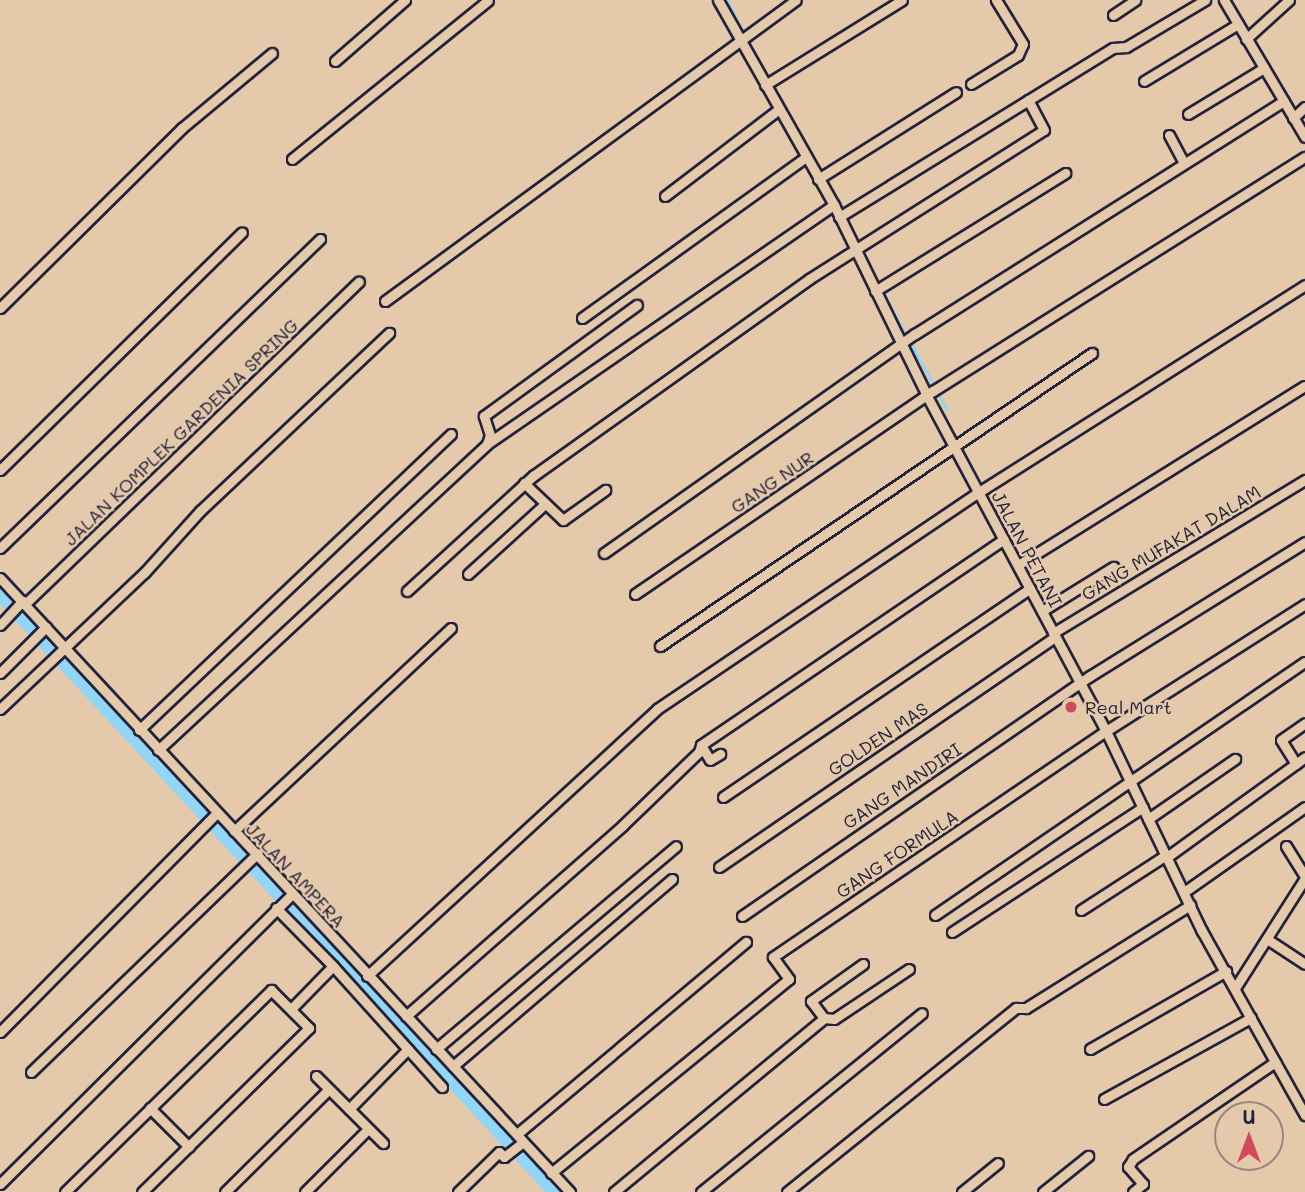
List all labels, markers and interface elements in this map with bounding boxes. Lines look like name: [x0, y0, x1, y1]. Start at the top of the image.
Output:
street label: JALAN KOMPLEK GARDENIA SPRING: [60, 314, 302, 550]
street label: GANG NUR: [727, 446, 817, 518]
street label: GANG MUFAKAT DALAM: [1077, 481, 1265, 605]
street label: JALAN PETANI: [987, 487, 1067, 611]
place label: Real Mart: [1085, 696, 1172, 718]
street label: GOLDEN MAS: [824, 698, 932, 780]
marker: Real Mart: [1063, 699, 1079, 715]
street label: GANG MANDIRI: [839, 738, 965, 834]
street label: GANG FORMULA: [832, 805, 962, 903]
street label: JALAN AMPERA: [242, 818, 350, 932]
north arrow: [1214, 1101, 1284, 1171]
text: U: [1242, 1104, 1256, 1129]

